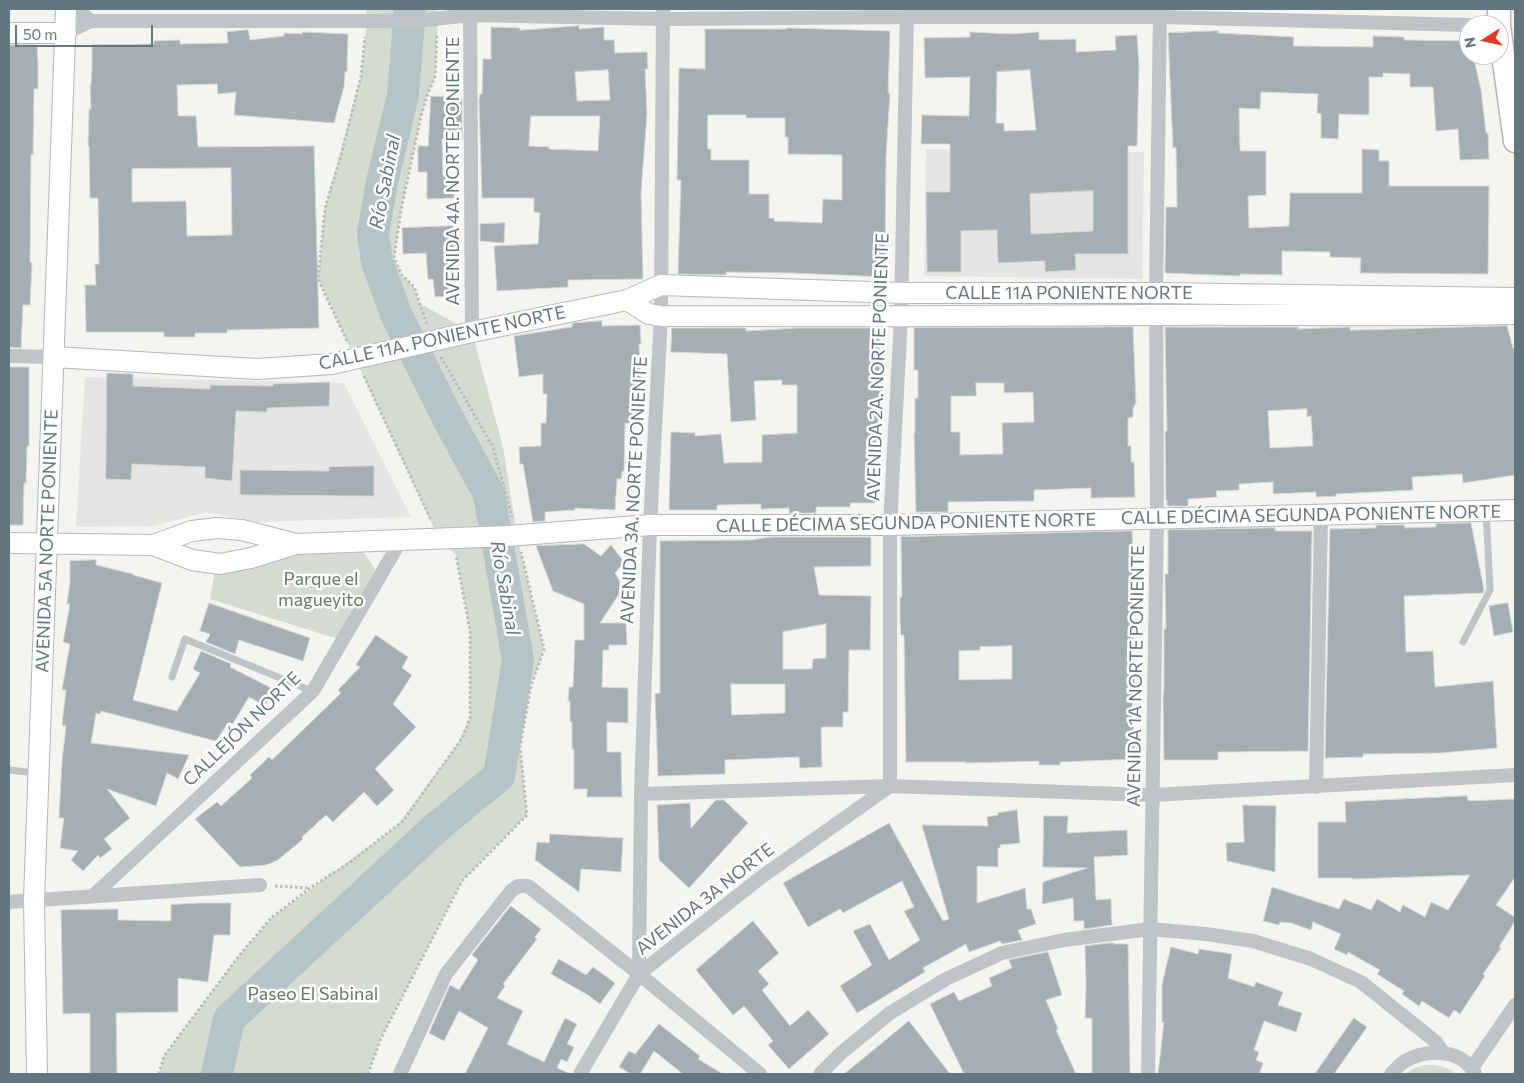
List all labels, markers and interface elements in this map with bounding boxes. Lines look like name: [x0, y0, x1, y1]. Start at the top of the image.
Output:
scale bar: [18, 15, 155, 47]
north arrow: [1459, 15, 1509, 65]
text: 50 m: [23, 25, 57, 43]
text: N: [1460, 36, 1479, 49]
street label: AVENIDA 4A. NORTE PONIENTE: [442, 37, 464, 305]
water label: Río Sabinal: [365, 133, 405, 231]
street label: AVENIDA 2A. NORTE PONIENTE: [863, 233, 893, 501]
street label: CALLE 11A PONIENTE NORTE: [945, 282, 1193, 304]
street label: CALLE 11A. PONIENTE NORTE: [317, 301, 567, 375]
street label: AVENIDA 3A. NORTE PONIENTE: [616, 356, 652, 624]
street label: AVENIDA 5A NORTE PONIENTE: [32, 409, 62, 673]
street label: CALLE DÉCIMA SEGUNDA PONIENTE NORTE: [1121, 501, 1501, 529]
street label: CALLE DÉCIMA SEGUNDA PONIENTE NORTE: [716, 509, 1096, 537]
water label: Río Sabinal: [485, 539, 525, 637]
street label: AVENIDA 1A NORTE PONIENTE: [1123, 545, 1149, 807]
park label: Parque el magueyito: [278, 568, 364, 610]
street label: CALLEJÓN NORTE: [179, 667, 305, 791]
street label: AVENIDA 3A NORTE: [632, 838, 778, 960]
park label: Paseo El Sabinal: [248, 983, 378, 1005]

